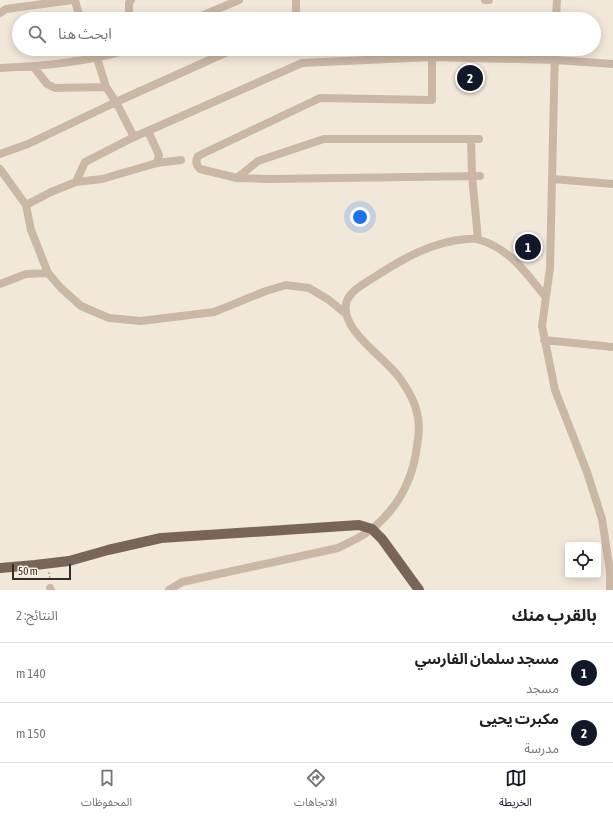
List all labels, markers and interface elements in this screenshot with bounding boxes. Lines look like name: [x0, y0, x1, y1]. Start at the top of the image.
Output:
search box: [12, 12, 601, 56]
icon: search: [26, 23, 48, 45]
text: ابحث هنا: [58, 25, 112, 42]
pin: 2: [457, 63, 483, 93]
your location: [350, 207, 370, 227]
pin: 1: [515, 232, 541, 262]
map controls: [565, 542, 601, 578]
button: locate: [565, 542, 601, 578]
scale bar: [12, 562, 71, 581]
text: 50 m: [18, 565, 38, 577]
text: بالقرب منك: [512, 605, 597, 625]
text: النتائج: 2: [16, 608, 58, 623]
text: مسجد سلمان الفارسي: [415, 650, 559, 667]
text: 140 m: [16, 666, 46, 681]
text: 1: [581, 666, 587, 681]
text: مسجد: [526, 681, 559, 696]
text: مكبرت يحيى: [479, 710, 559, 727]
text: 150 m: [16, 726, 46, 741]
text: 2: [581, 726, 587, 741]
text: مدرسة: [524, 741, 559, 756]
tab: المحفوظات: [81, 767, 132, 814]
tab: الاتجاهات: [294, 767, 337, 814]
tab: الخريطة: [499, 767, 532, 814]

